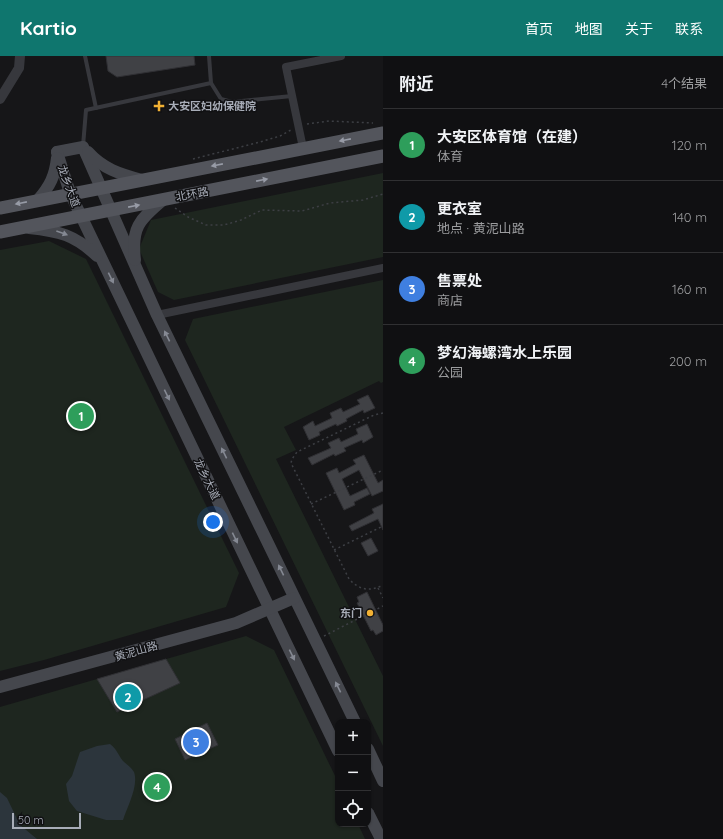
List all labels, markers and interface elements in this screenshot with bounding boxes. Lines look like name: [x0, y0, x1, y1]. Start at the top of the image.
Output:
text: Kartio: [20, 16, 77, 40]
text: 首页: [525, 20, 553, 38]
text: 地图: [575, 20, 603, 38]
text: 关于: [625, 20, 653, 38]
text: 联系: [675, 20, 703, 38]
text: 附近: [399, 73, 433, 94]
text: 4个结果: [661, 75, 707, 91]
place label: 大安区妇幼保健院: [168, 99, 256, 113]
marker: 大安区妇幼保健院: [153, 100, 165, 112]
text: 大安区体育馆（在建）: [437, 127, 587, 146]
text: 1: [409, 137, 415, 153]
text: 120 m: [672, 137, 707, 153]
one-way arrow: [339, 138, 351, 144]
text: 体育: [437, 148, 463, 164]
one-way arrow: [211, 162, 223, 168]
street label: 龙乡大道: [55, 163, 83, 209]
one-way arrow: [256, 177, 268, 183]
street label: 北环路: [174, 184, 210, 204]
text: 更衣室: [437, 199, 482, 218]
one-way arrow: [15, 201, 27, 207]
one-way arrow: [128, 202, 140, 208]
text: 2: [408, 209, 416, 225]
text: 140 m: [672, 209, 707, 225]
text: 地点 · 黄泥山路: [437, 220, 525, 236]
one-way arrow: [57, 231, 69, 237]
text: 售票处: [437, 271, 482, 290]
one-way arrow: [108, 272, 114, 284]
text: 3: [409, 281, 415, 297]
text: 160 m: [672, 281, 707, 297]
text: 商店: [437, 292, 463, 308]
one-way arrow: [164, 331, 170, 342]
text: 梦幻海螺湾水上乐园: [437, 343, 572, 362]
text: 4: [408, 353, 416, 369]
text: 200 m: [669, 353, 707, 369]
text: 公园: [437, 364, 463, 380]
one-way arrow: [164, 390, 170, 401]
pin: 1: [68, 401, 94, 431]
one-way arrow: [221, 447, 227, 459]
street label: 龙乡大道: [191, 456, 223, 502]
your location: [203, 512, 223, 532]
one-way arrow: [232, 532, 238, 543]
one-way arrow: [278, 564, 284, 576]
place label: 东门: [340, 606, 362, 620]
marker: 东门: [365, 608, 375, 618]
street label: 黄泥山路: [113, 638, 159, 664]
one-way arrow: [289, 649, 295, 661]
one-way arrow: [335, 681, 341, 693]
pin: 2: [115, 682, 141, 712]
map controls: [335, 719, 371, 827]
button: +: [335, 719, 371, 755]
pin: 3: [183, 727, 209, 757]
button: −: [335, 755, 371, 791]
pin: 4: [144, 772, 170, 802]
button: locate: [335, 791, 371, 827]
scale bar: [12, 811, 81, 830]
text: 50 m: [18, 813, 44, 827]

